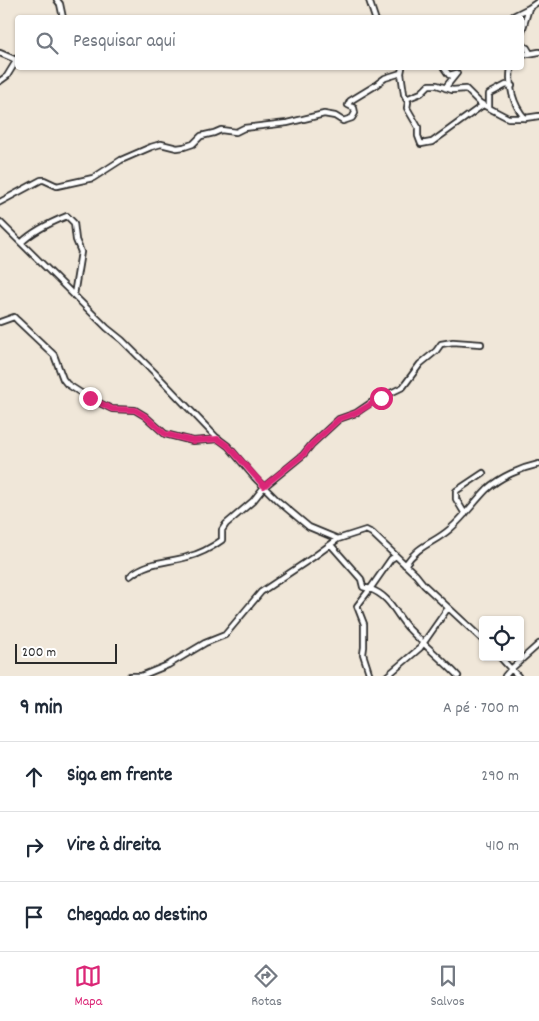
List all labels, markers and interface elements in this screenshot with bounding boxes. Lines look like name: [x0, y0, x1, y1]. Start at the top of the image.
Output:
search box: [15, 15, 524, 70]
icon: search: [33, 29, 61, 57]
text: Pesquisar aqui: [73, 29, 175, 56]
route end: [79, 387, 102, 410]
route start: [370, 387, 393, 410]
map controls: [479, 616, 524, 661]
button: locate: [479, 616, 524, 661]
scale bar: [15, 641, 118, 664]
text: 200 m: [22, 643, 56, 663]
text: 9 min: [20, 694, 62, 724]
text: A pé · 700 m: [443, 697, 519, 720]
icon: ahead: [20, 763, 48, 791]
text: Siga em frente: [67, 763, 172, 790]
text: 290 m: [481, 765, 519, 788]
icon: right: [20, 833, 48, 861]
text: Vire à direita: [67, 833, 160, 860]
text: 410 m: [485, 835, 519, 858]
icon: arrive: [20, 903, 48, 931]
text: Chegada ao destino: [67, 903, 208, 930]
tab: Mapa: [74, 962, 102, 1012]
tab: Rotas: [251, 962, 282, 1012]
tab: Salvos: [431, 962, 465, 1012]

